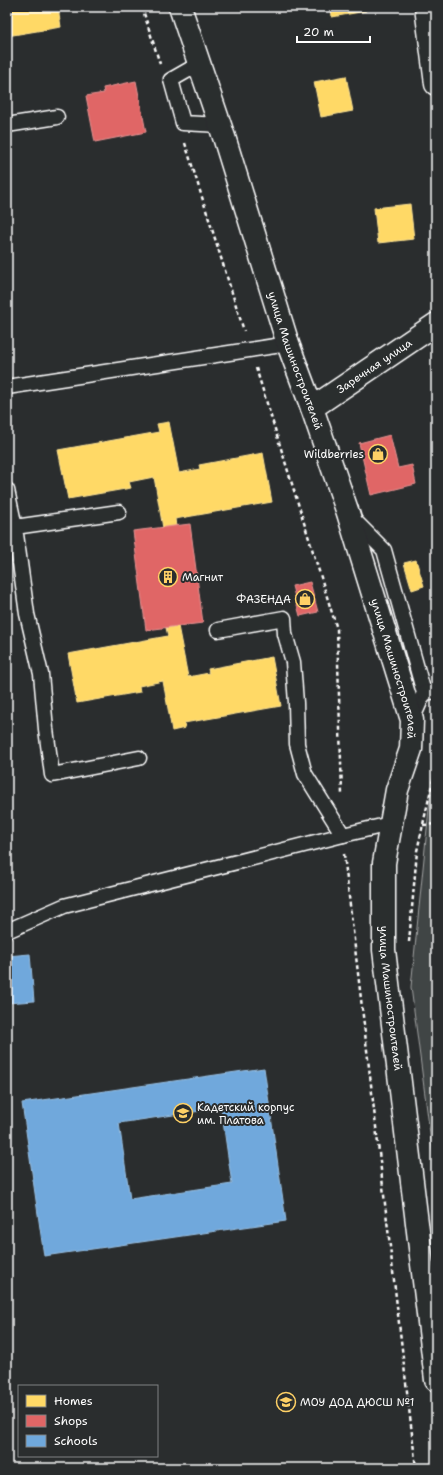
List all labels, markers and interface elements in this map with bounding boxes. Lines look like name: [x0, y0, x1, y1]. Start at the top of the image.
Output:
scale bar: [297, 18, 370, 44]
text: 20 m: [303, 24, 334, 40]
street label: улица Машиностроителей: [265, 289, 326, 432]
street label: Заречная улица: [334, 335, 415, 397]
shop icon: Wildberries: [367, 443, 389, 465]
place label: Wildberries: [304, 447, 364, 462]
building icon: Магнит: [157, 566, 179, 588]
place label: Магнит: [182, 570, 223, 585]
shop icon: ФАЗЕНДА: [294, 588, 316, 610]
place label: ФАЗЕНДА: [236, 592, 291, 607]
street label: улица Машиностроителей: [367, 597, 420, 739]
street label: улица Машиностроителей: [377, 926, 406, 1071]
place label: Кадетский корпус им. Платова: [197, 1100, 295, 1128]
school or university icon: Кадетский корпус им. Платова: [172, 1102, 194, 1124]
legend: [18, 1385, 158, 1457]
school or university icon: МОУ ДОД ДЮСШ №1: [275, 1391, 297, 1413]
text: Homes: [54, 1393, 93, 1409]
place label: МОУ ДОД ДЮСШ №1: [300, 1395, 414, 1410]
text: Shops: [54, 1413, 88, 1429]
text: Schools: [54, 1433, 98, 1449]

